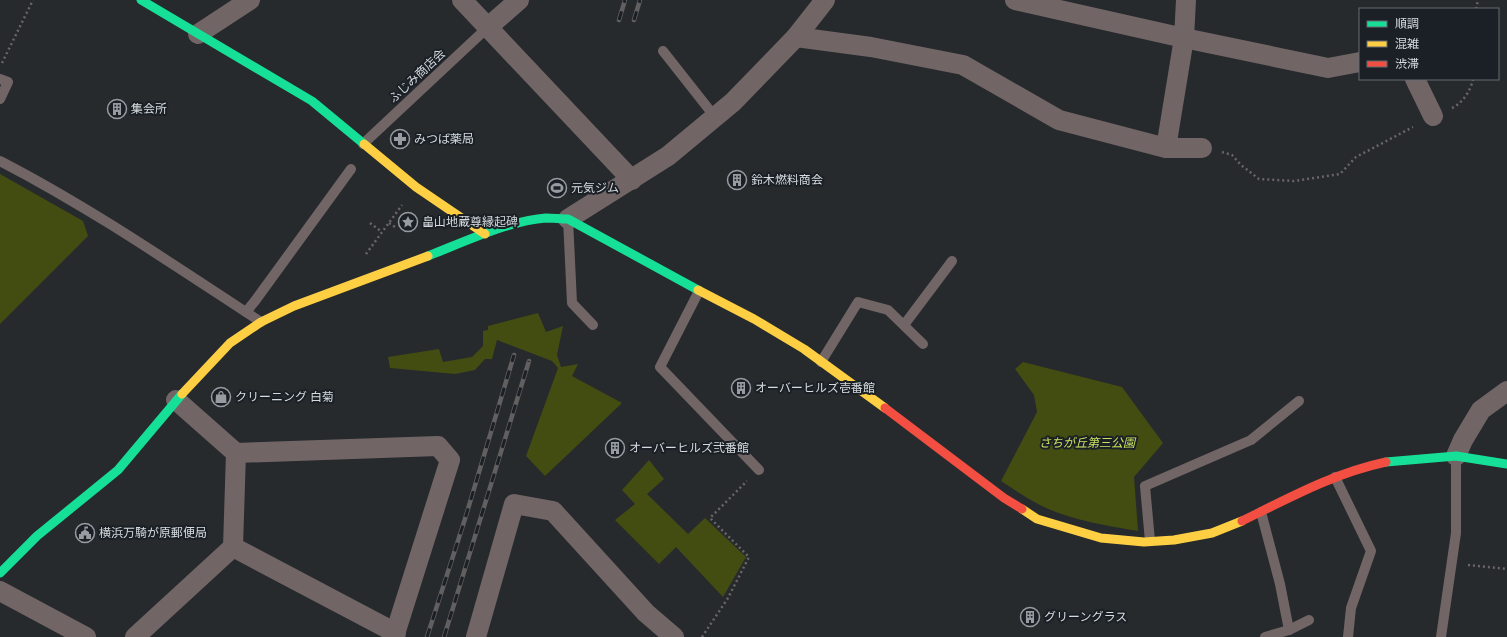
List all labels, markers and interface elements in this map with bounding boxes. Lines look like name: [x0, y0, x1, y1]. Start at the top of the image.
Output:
legend: [1359, 8, 1499, 80]
text: 順調: [1395, 16, 1419, 31]
text: 混雑: [1395, 36, 1419, 51]
street label: ふじみ商店会: [385, 46, 448, 106]
text: 渋滞: [1395, 56, 1419, 71]
building icon: 集会所: [106, 98, 128, 120]
place label: 集会所: [131, 101, 167, 116]
pharmacy icon: みつば薬局: [389, 128, 411, 150]
place label: みつば薬局: [414, 131, 474, 146]
building icon: 鈴木燃料商会: [726, 169, 748, 191]
place label: 鈴木燃料商会: [751, 172, 823, 187]
sports icon: 元気ジム: [546, 177, 568, 199]
place label: 元気ジム: [571, 180, 619, 195]
place icon: 畠山地蔵尊縁起碑: [397, 211, 419, 233]
place label: 畠山地蔵尊縁起碑: [422, 214, 518, 229]
building icon: オーバーヒルズ壱番館: [730, 377, 752, 399]
place label: オーバーヒルズ壱番館: [755, 380, 875, 395]
shop icon: クリーニング 白菊: [210, 386, 232, 408]
place label: クリーニング 白菊: [235, 389, 334, 404]
park label: さちが丘第三公園: [1039, 435, 1137, 450]
building icon: オーバーヒルズ弐番館: [604, 437, 626, 459]
place label: オーバーヒルズ弐番館: [629, 440, 749, 455]
public building icon: 横浜万騎が原郵便局: [74, 522, 96, 544]
place label: 横浜万騎が原郵便局: [99, 525, 207, 540]
building icon: グリーングラス: [1019, 606, 1041, 628]
place label: グリーングラス: [1044, 609, 1127, 624]

